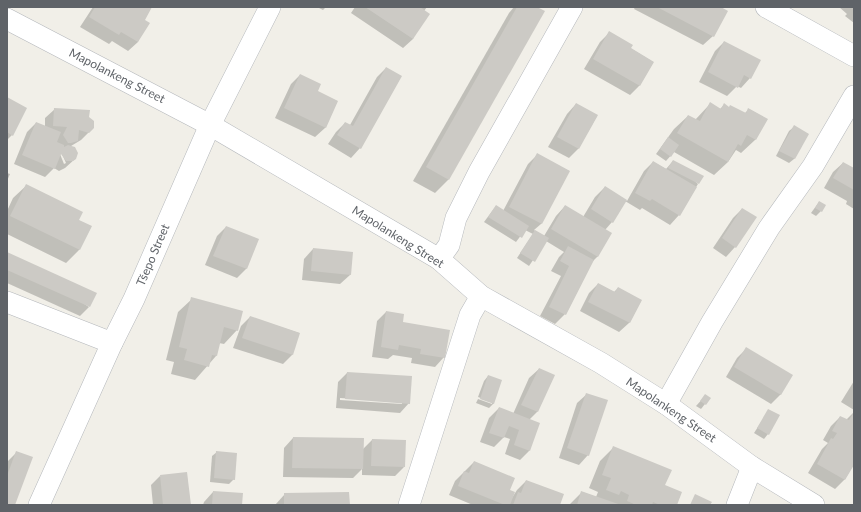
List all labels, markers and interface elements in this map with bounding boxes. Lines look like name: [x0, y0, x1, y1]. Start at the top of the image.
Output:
street label: Mapolankeng Street: [67, 45, 168, 107]
street label: Mapolankeng Street: [349, 202, 448, 271]
street label: Tšepo Street: [133, 221, 173, 288]
street label: Mapolankeng Street: [623, 374, 720, 446]

